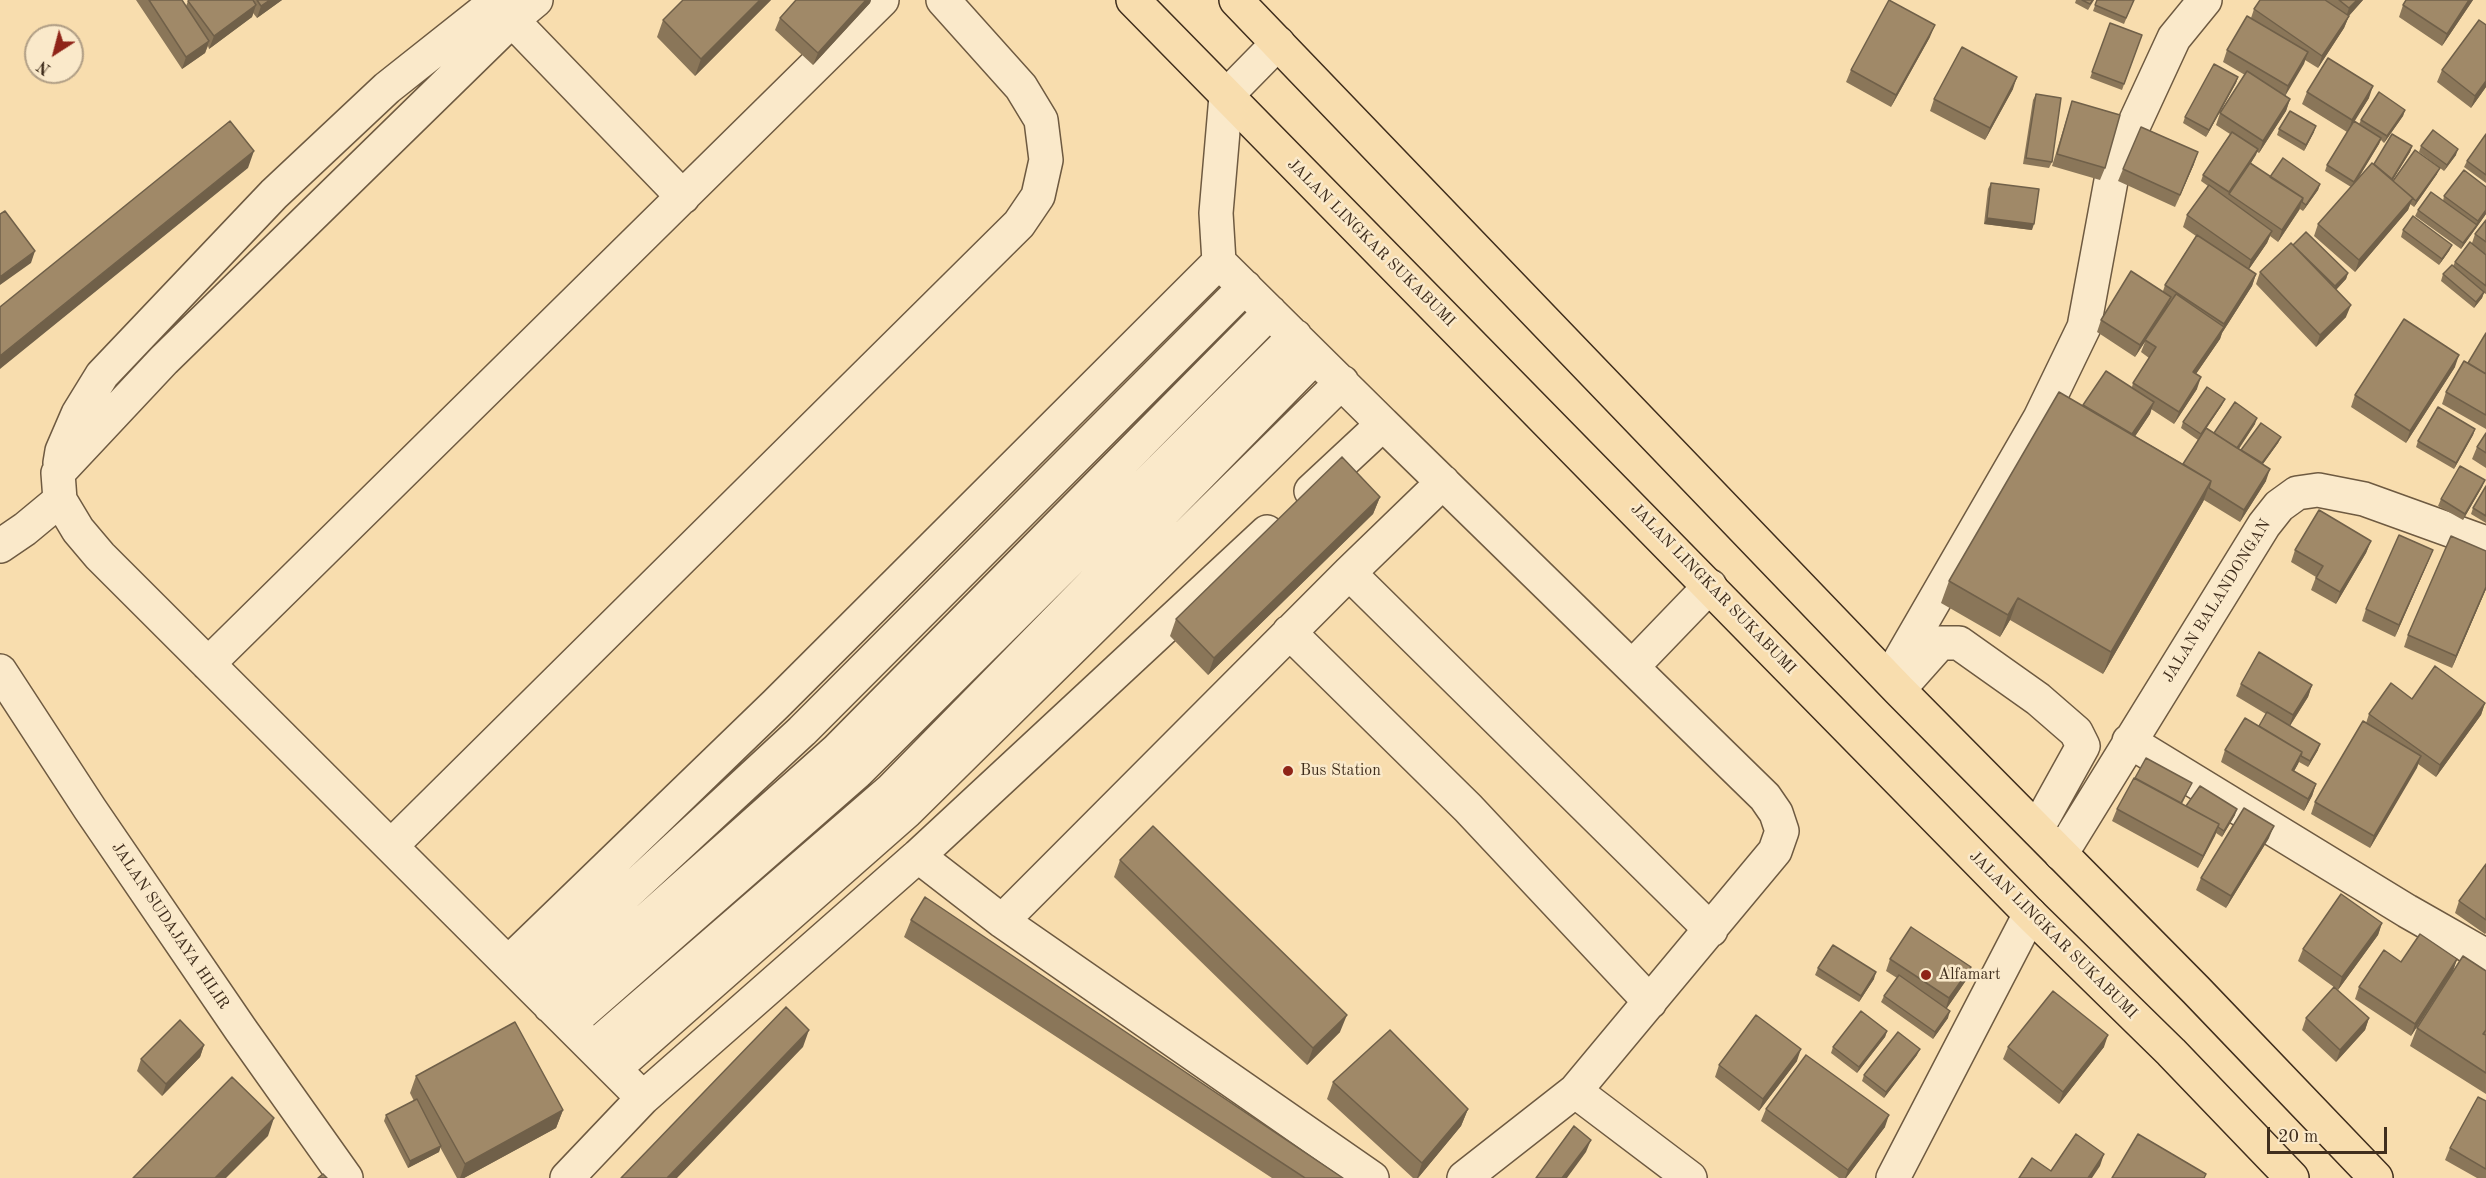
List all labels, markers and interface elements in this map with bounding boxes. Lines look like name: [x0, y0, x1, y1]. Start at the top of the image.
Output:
north arrow: [24, 24, 84, 84]
text: N: [35, 57, 54, 77]
street label: JALAN LINGKAR SUKABUMI: [1283, 155, 1459, 331]
street label: JALAN LINGKAR SUKABUMI: [1626, 500, 1800, 678]
street label: JALAN BALANDONGAN: [2159, 516, 2275, 686]
place label: Bus Station: [1300, 761, 1381, 781]
marker: Bus Station: [1281, 764, 1295, 778]
street label: JALAN SUDAJAYA HILIR: [107, 839, 233, 1013]
street label: JALAN LINGKAR SUKABUMI: [1965, 847, 2141, 1023]
place label: Alfamart: [1938, 965, 2000, 985]
marker: Alfamart: [1919, 968, 1933, 982]
scale bar: [2270, 1115, 2390, 1153]
text: 20 m: [2278, 1128, 2318, 1146]

